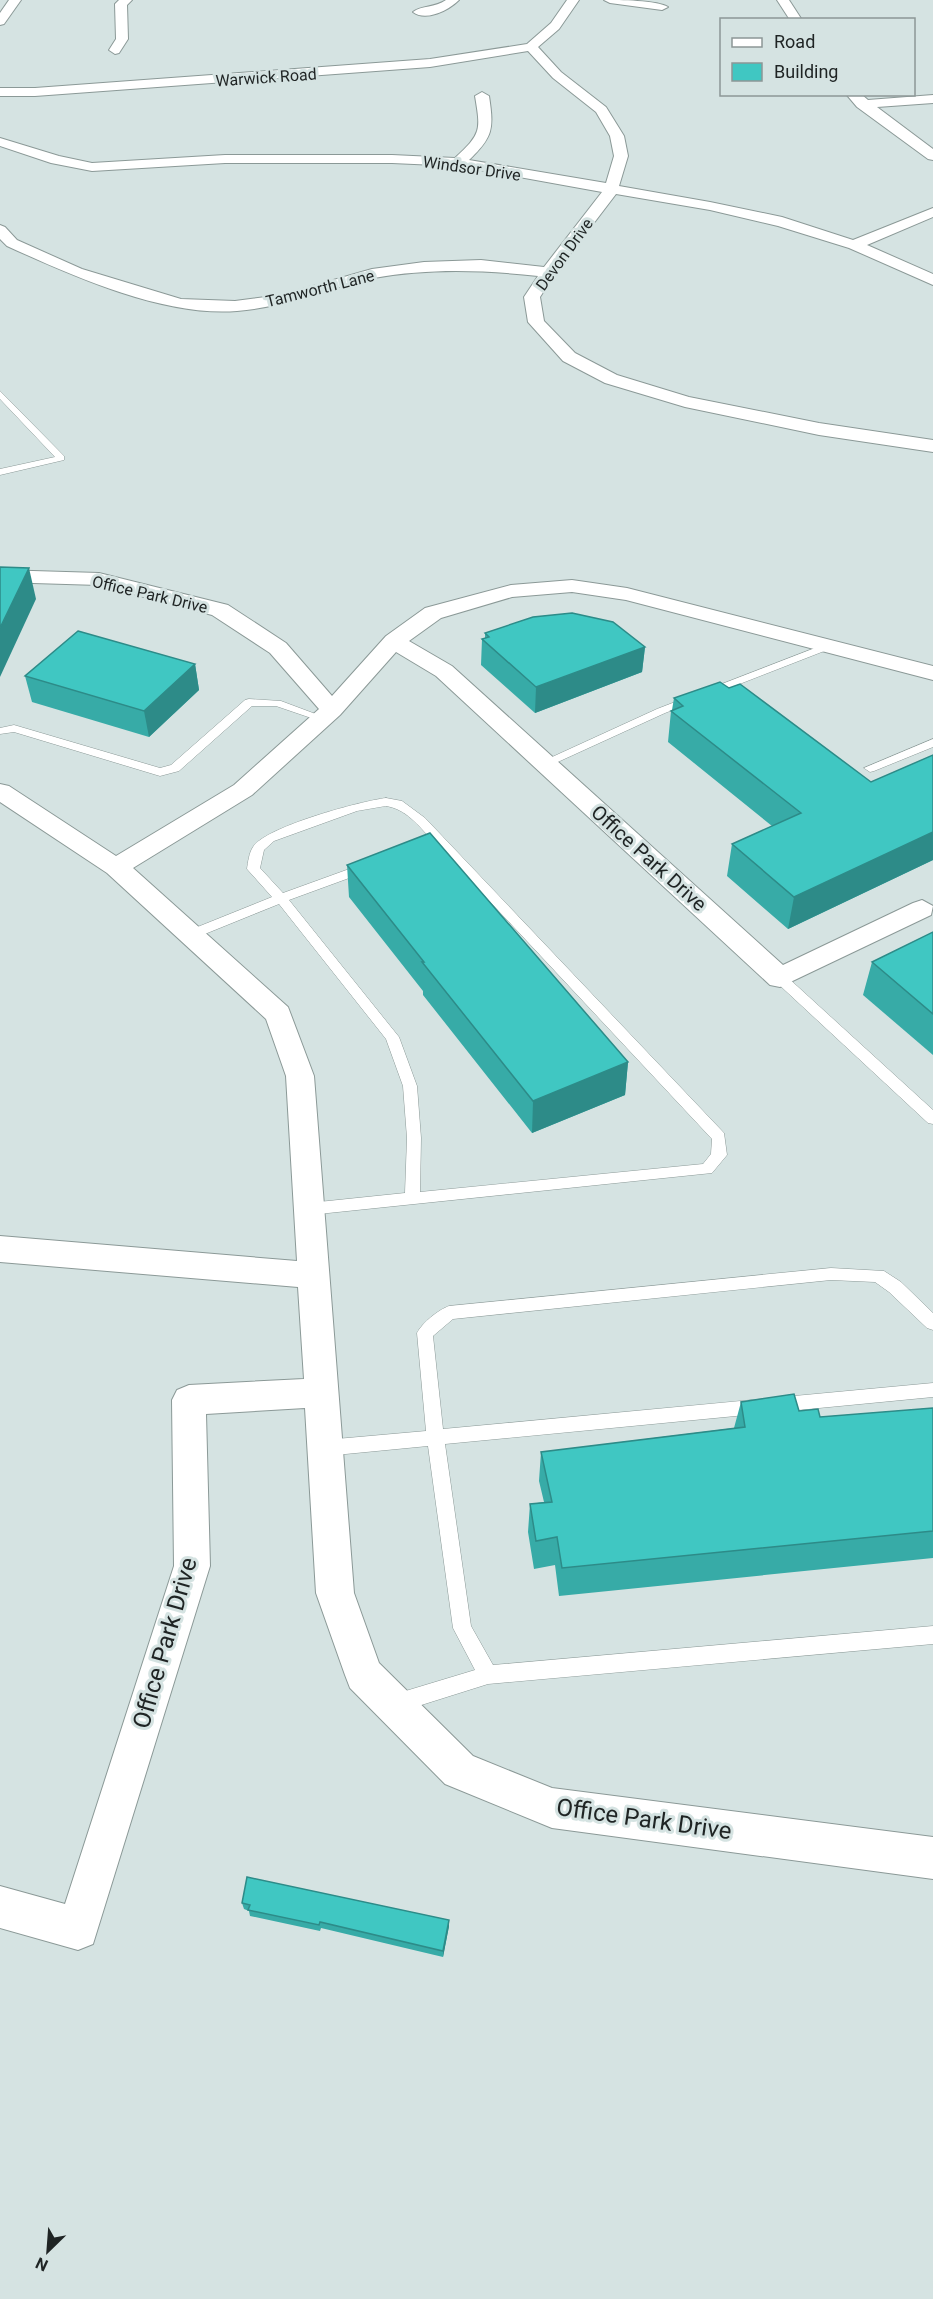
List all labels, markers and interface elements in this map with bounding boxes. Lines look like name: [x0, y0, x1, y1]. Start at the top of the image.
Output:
legend: [720, 18, 915, 96]
text: Road: [774, 31, 815, 52]
text: Building: [774, 61, 838, 82]
street label: Warwick Road: [215, 64, 317, 91]
street label: Windsor Drive: [422, 152, 522, 185]
street label: Devon Drive: [532, 215, 597, 294]
street label: Tamworth Lane: [264, 266, 376, 311]
street label: Office Park Drive: [90, 572, 209, 617]
street label: Office Park Drive: [586, 800, 712, 916]
street label: Office Park Drive: [127, 1554, 203, 1732]
street label: Office Park Drive: [555, 1793, 733, 1845]
north arrow: [18, 2221, 78, 2281]
text: N: [33, 2253, 51, 2275]

